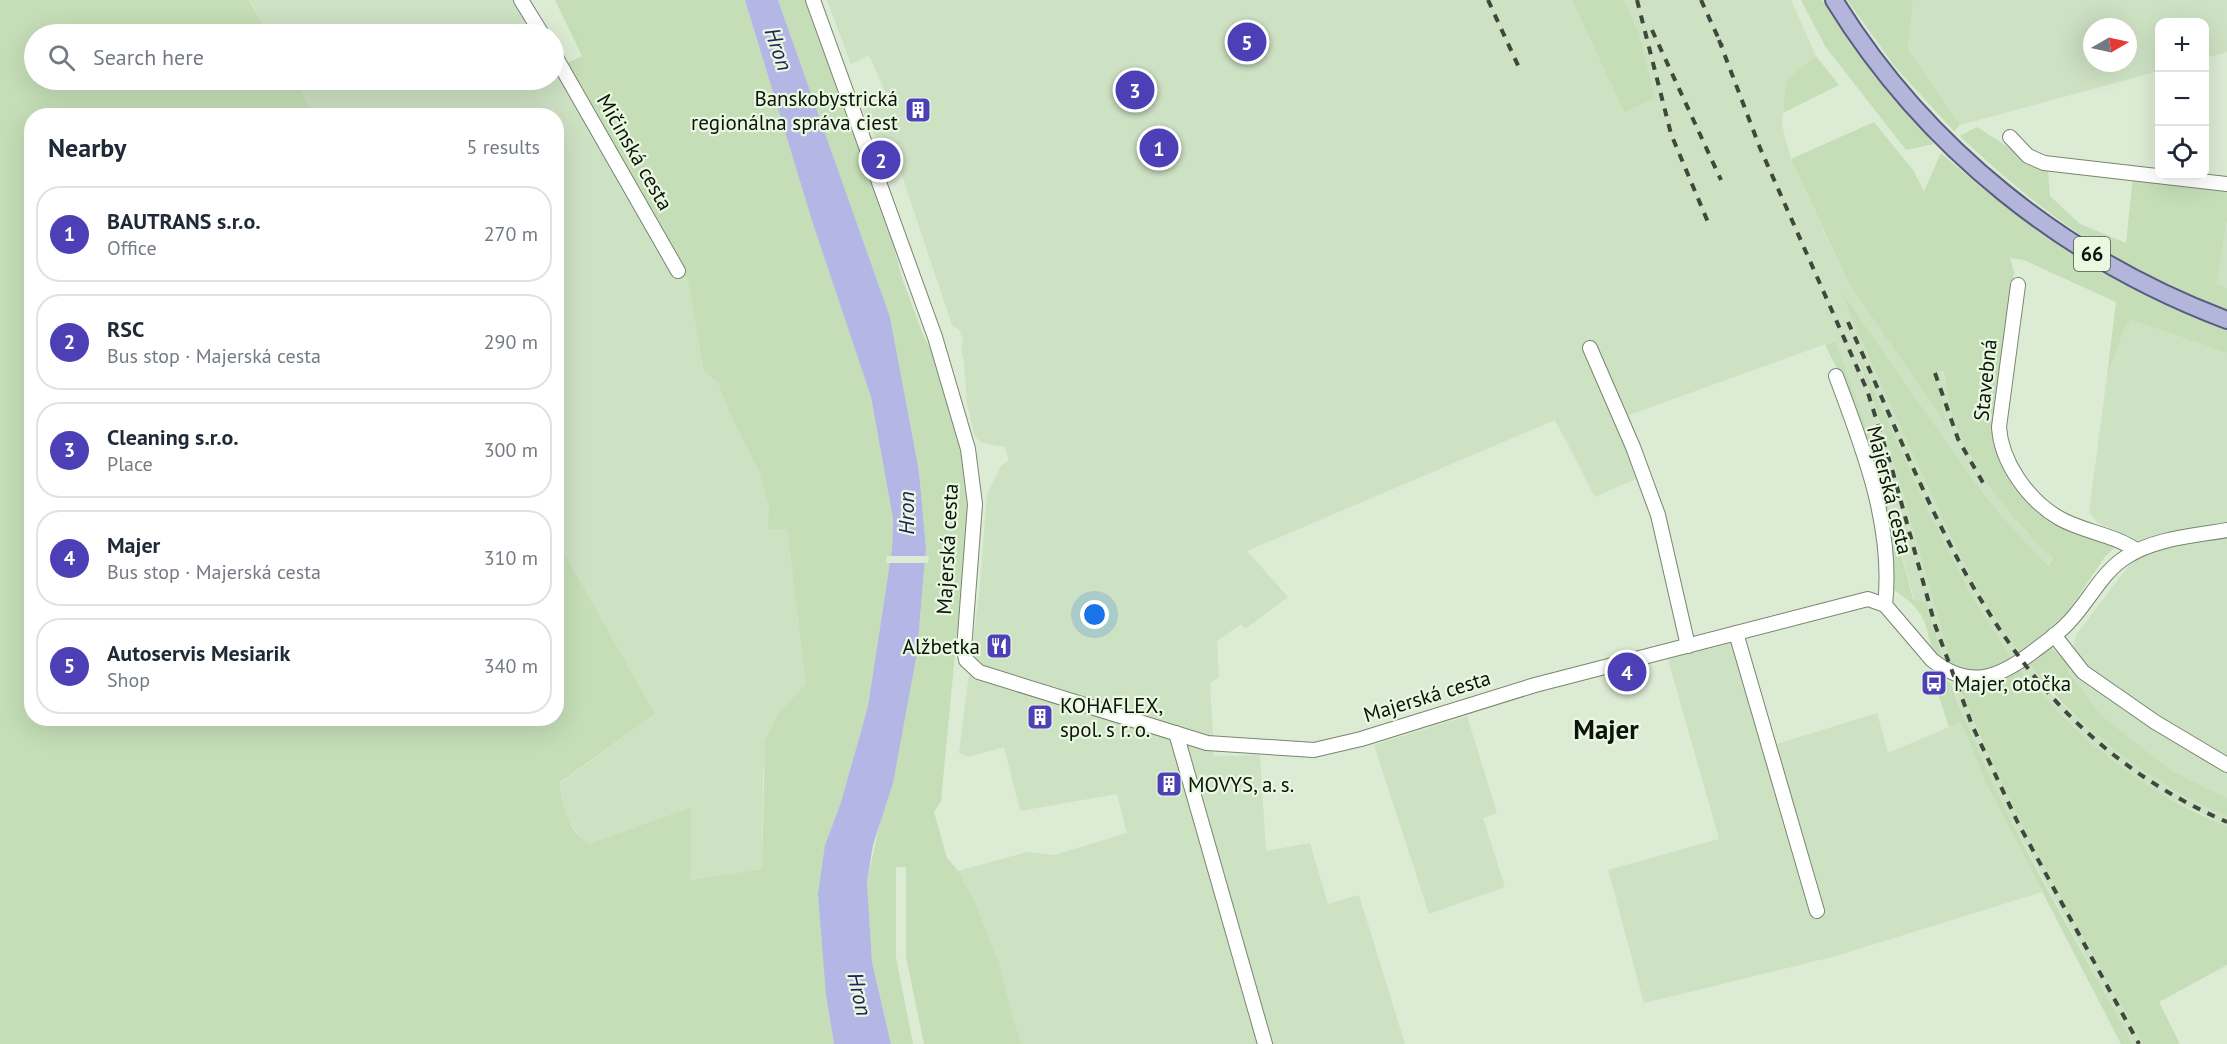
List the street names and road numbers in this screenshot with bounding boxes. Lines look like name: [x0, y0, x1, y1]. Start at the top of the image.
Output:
street label: Mičinská cesta: [591, 89, 679, 215]
road number: 66: [2074, 237, 2110, 271]
street label: Stavebná: [1967, 338, 2003, 422]
street label: Majerská cesta: [1861, 423, 1919, 557]
street label: Majerská cesta: [930, 483, 964, 615]
street label: Majerská cesta: [1360, 664, 1494, 728]

